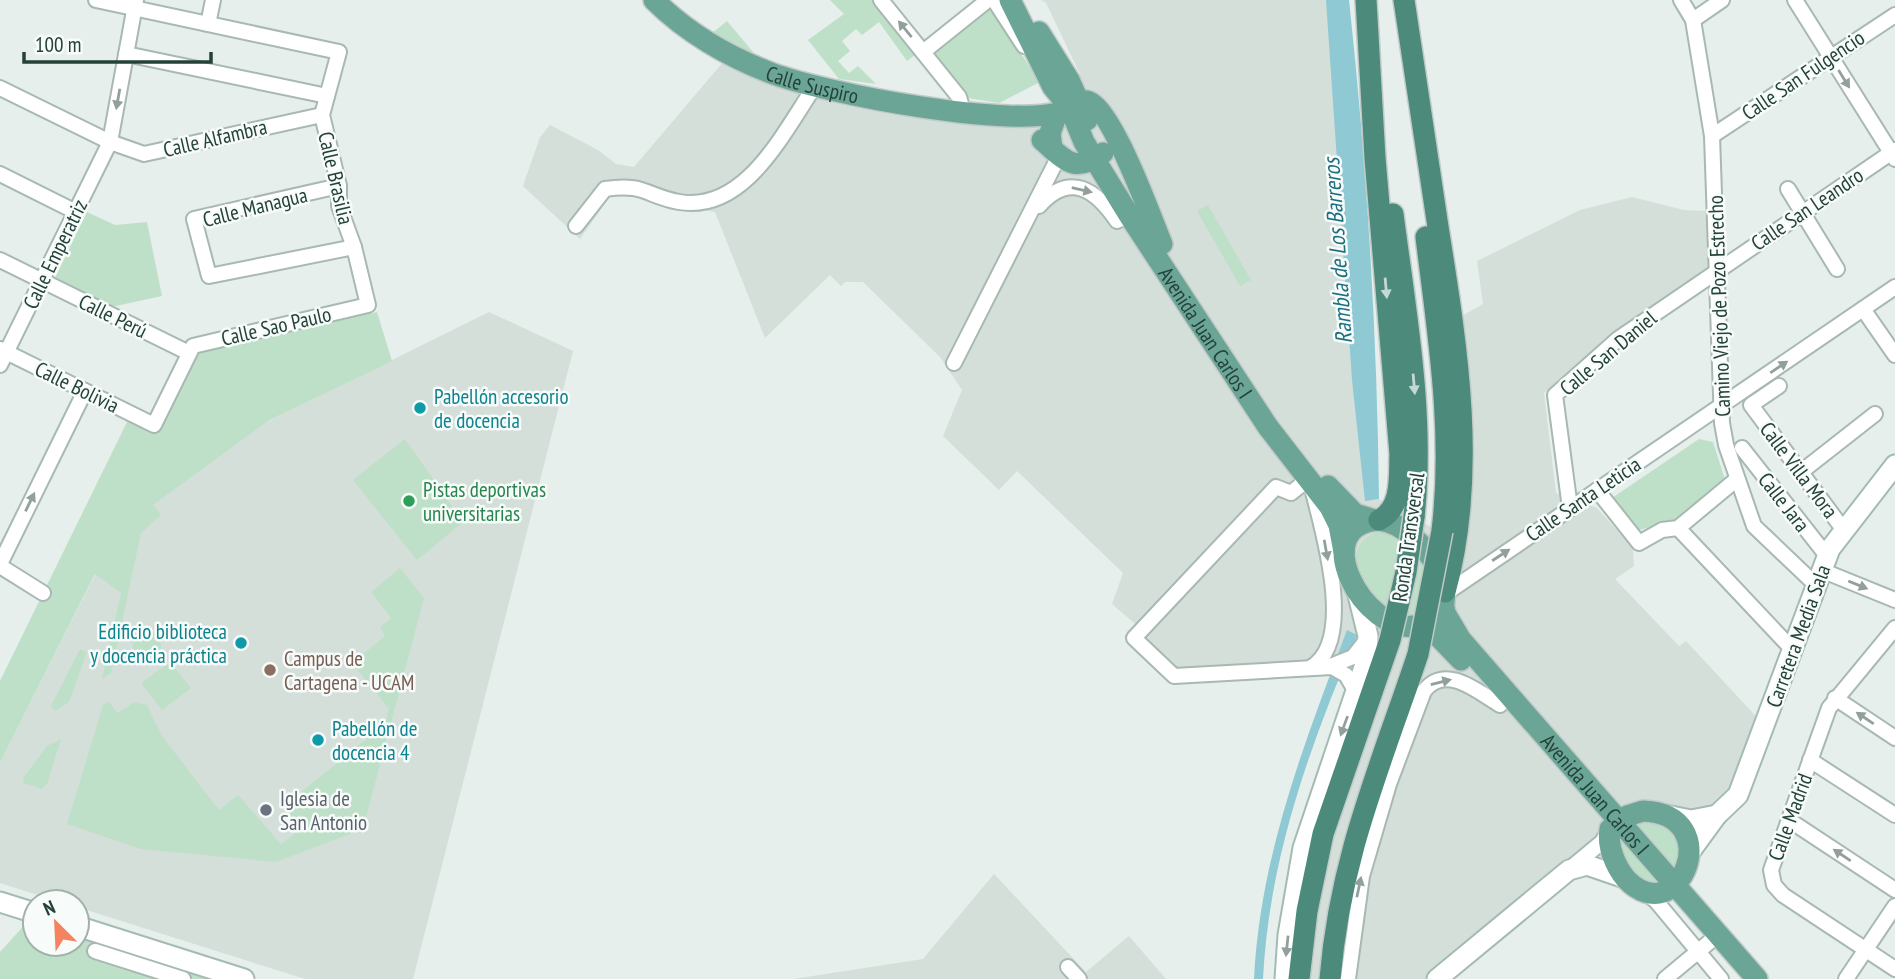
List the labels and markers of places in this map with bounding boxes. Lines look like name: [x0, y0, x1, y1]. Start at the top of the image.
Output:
place label: Pabellón accesorio de docencia: [434, 383, 568, 434]
marker: Pabellón accesorio de docencia: [412, 400, 428, 416]
place label: Pistas deportivas universitarias: [423, 476, 546, 527]
marker: Pistas deportivas universitarias: [401, 493, 417, 509]
place label: Edificio biblioteca y docencia práctica: [90, 618, 227, 669]
marker: Edificio biblioteca y docencia práctica: [233, 635, 249, 651]
place label: Campus de Cartagena - UCAM: [284, 645, 414, 696]
marker: Campus de Cartagena - UCAM: [262, 662, 278, 678]
place label: Pabellón de docencia 4: [332, 715, 417, 766]
marker: Pabellón de docencia 4: [310, 732, 326, 748]
place label: Iglesia de San Antonio: [280, 785, 367, 836]
marker: Iglesia de San Antonio: [258, 802, 274, 818]

